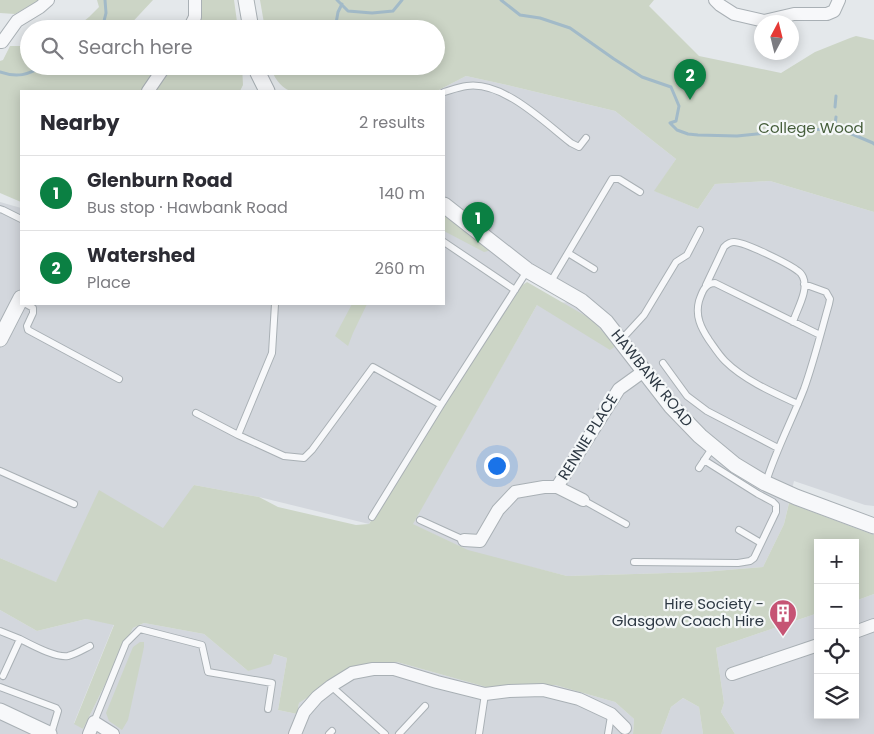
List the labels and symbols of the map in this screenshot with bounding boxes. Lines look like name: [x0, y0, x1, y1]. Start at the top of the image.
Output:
north arrow: [754, 15, 799, 60]
pin: 2: [674, 59, 706, 100]
park label: College Wood: [758, 117, 864, 138]
pin: 1: [462, 202, 494, 243]
street label: HAWBANK ROAD: [607, 325, 698, 431]
street label: RENNIE PLACE: [553, 390, 622, 484]
your location: [484, 453, 510, 479]
place label: Hire Society - Glasgow Coach Hire: [612, 593, 764, 631]
building icon: Hire Society - Glasgow Coach Hire: [768, 598, 798, 637]

